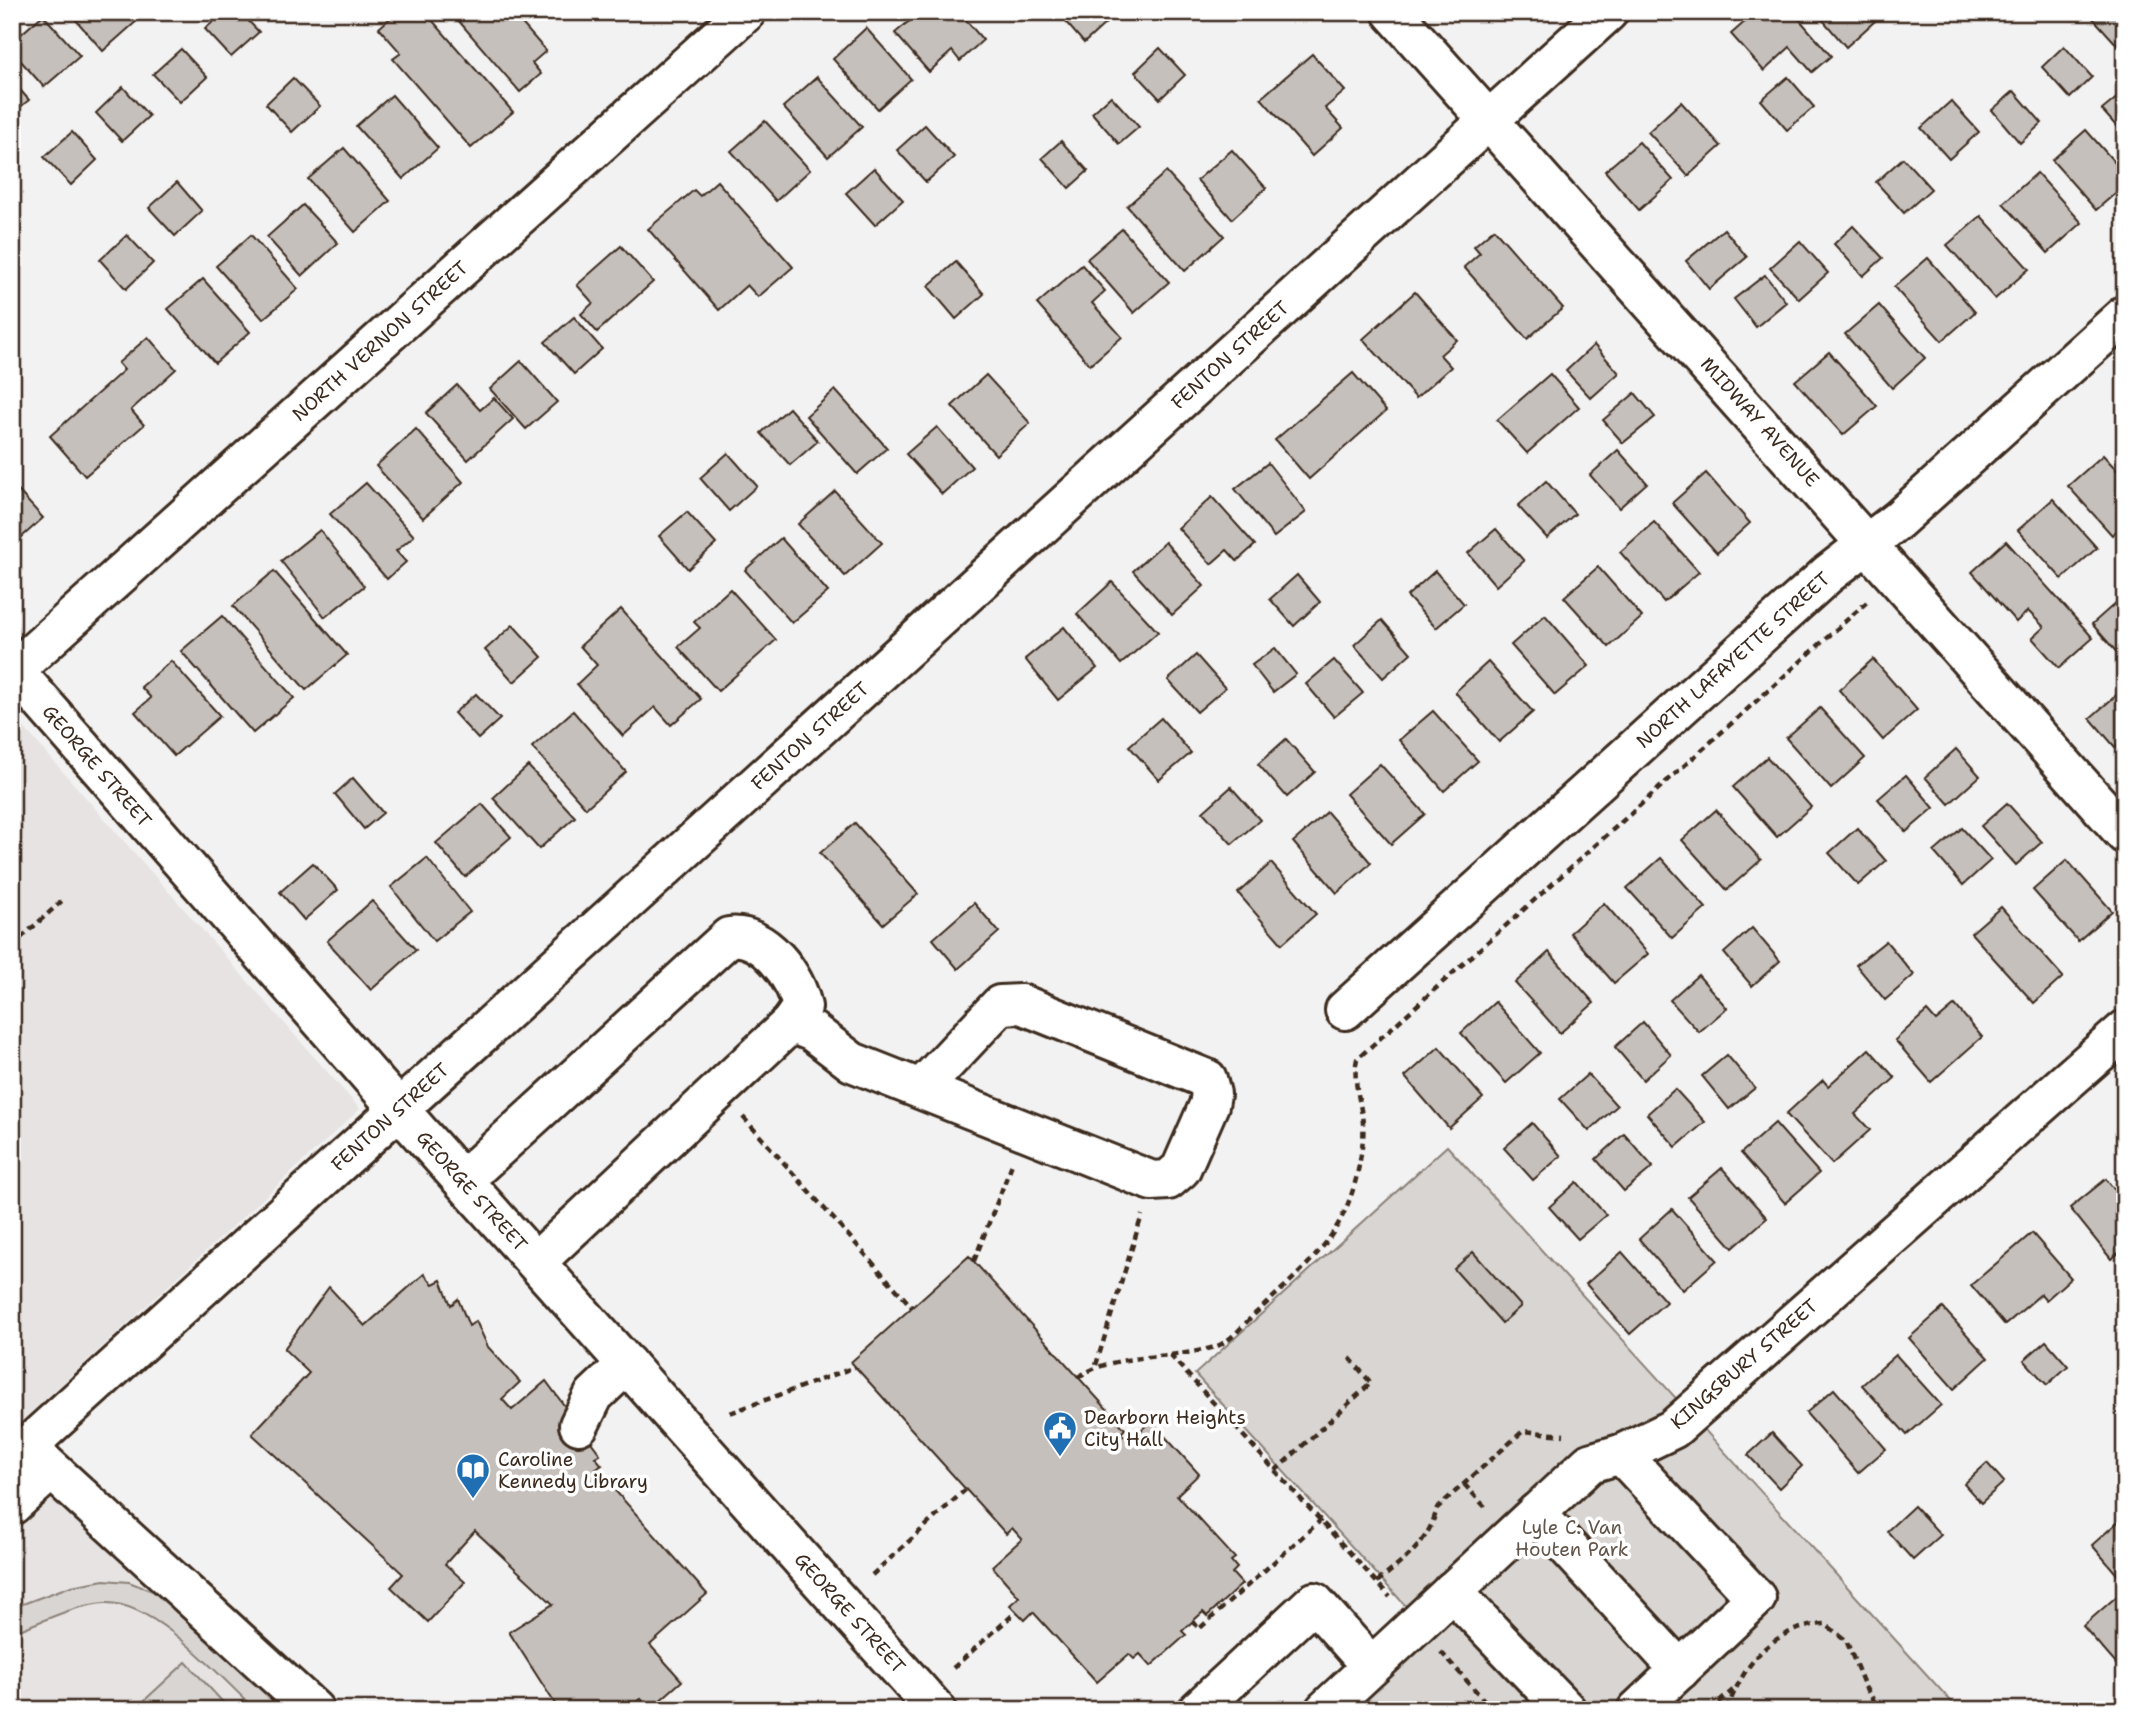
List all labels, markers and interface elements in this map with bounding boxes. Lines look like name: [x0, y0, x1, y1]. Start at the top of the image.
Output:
street label: NORTH VERNON STREET: [287, 255, 473, 427]
street label: FENTON STREET: [1166, 295, 1295, 415]
street label: MIDWAY AVENUE: [1695, 352, 1825, 492]
street label: NORTH LAFAYETTE STREET: [1631, 566, 1835, 754]
street label: FENTON STREET: [746, 676, 875, 796]
street label: GEORGE STREET: [37, 699, 157, 833]
street label: FENTON STREET: [326, 1057, 455, 1177]
street label: GEORGE STREET: [411, 1125, 533, 1257]
street label: KINGSBURY STREET: [1665, 1293, 1823, 1435]
place label: Dearborn Heights City Hall: [1084, 1405, 1246, 1452]
public building icon: Dearborn Heights City Hall: [1041, 1409, 1079, 1458]
place label: Caroline Kennedy Library: [498, 1447, 648, 1494]
library icon: Caroline Kennedy Library: [454, 1451, 492, 1500]
park label: Lyle C. Van Houten Park: [1515, 1515, 1629, 1562]
street label: GEORGE STREET: [789, 1547, 911, 1679]

